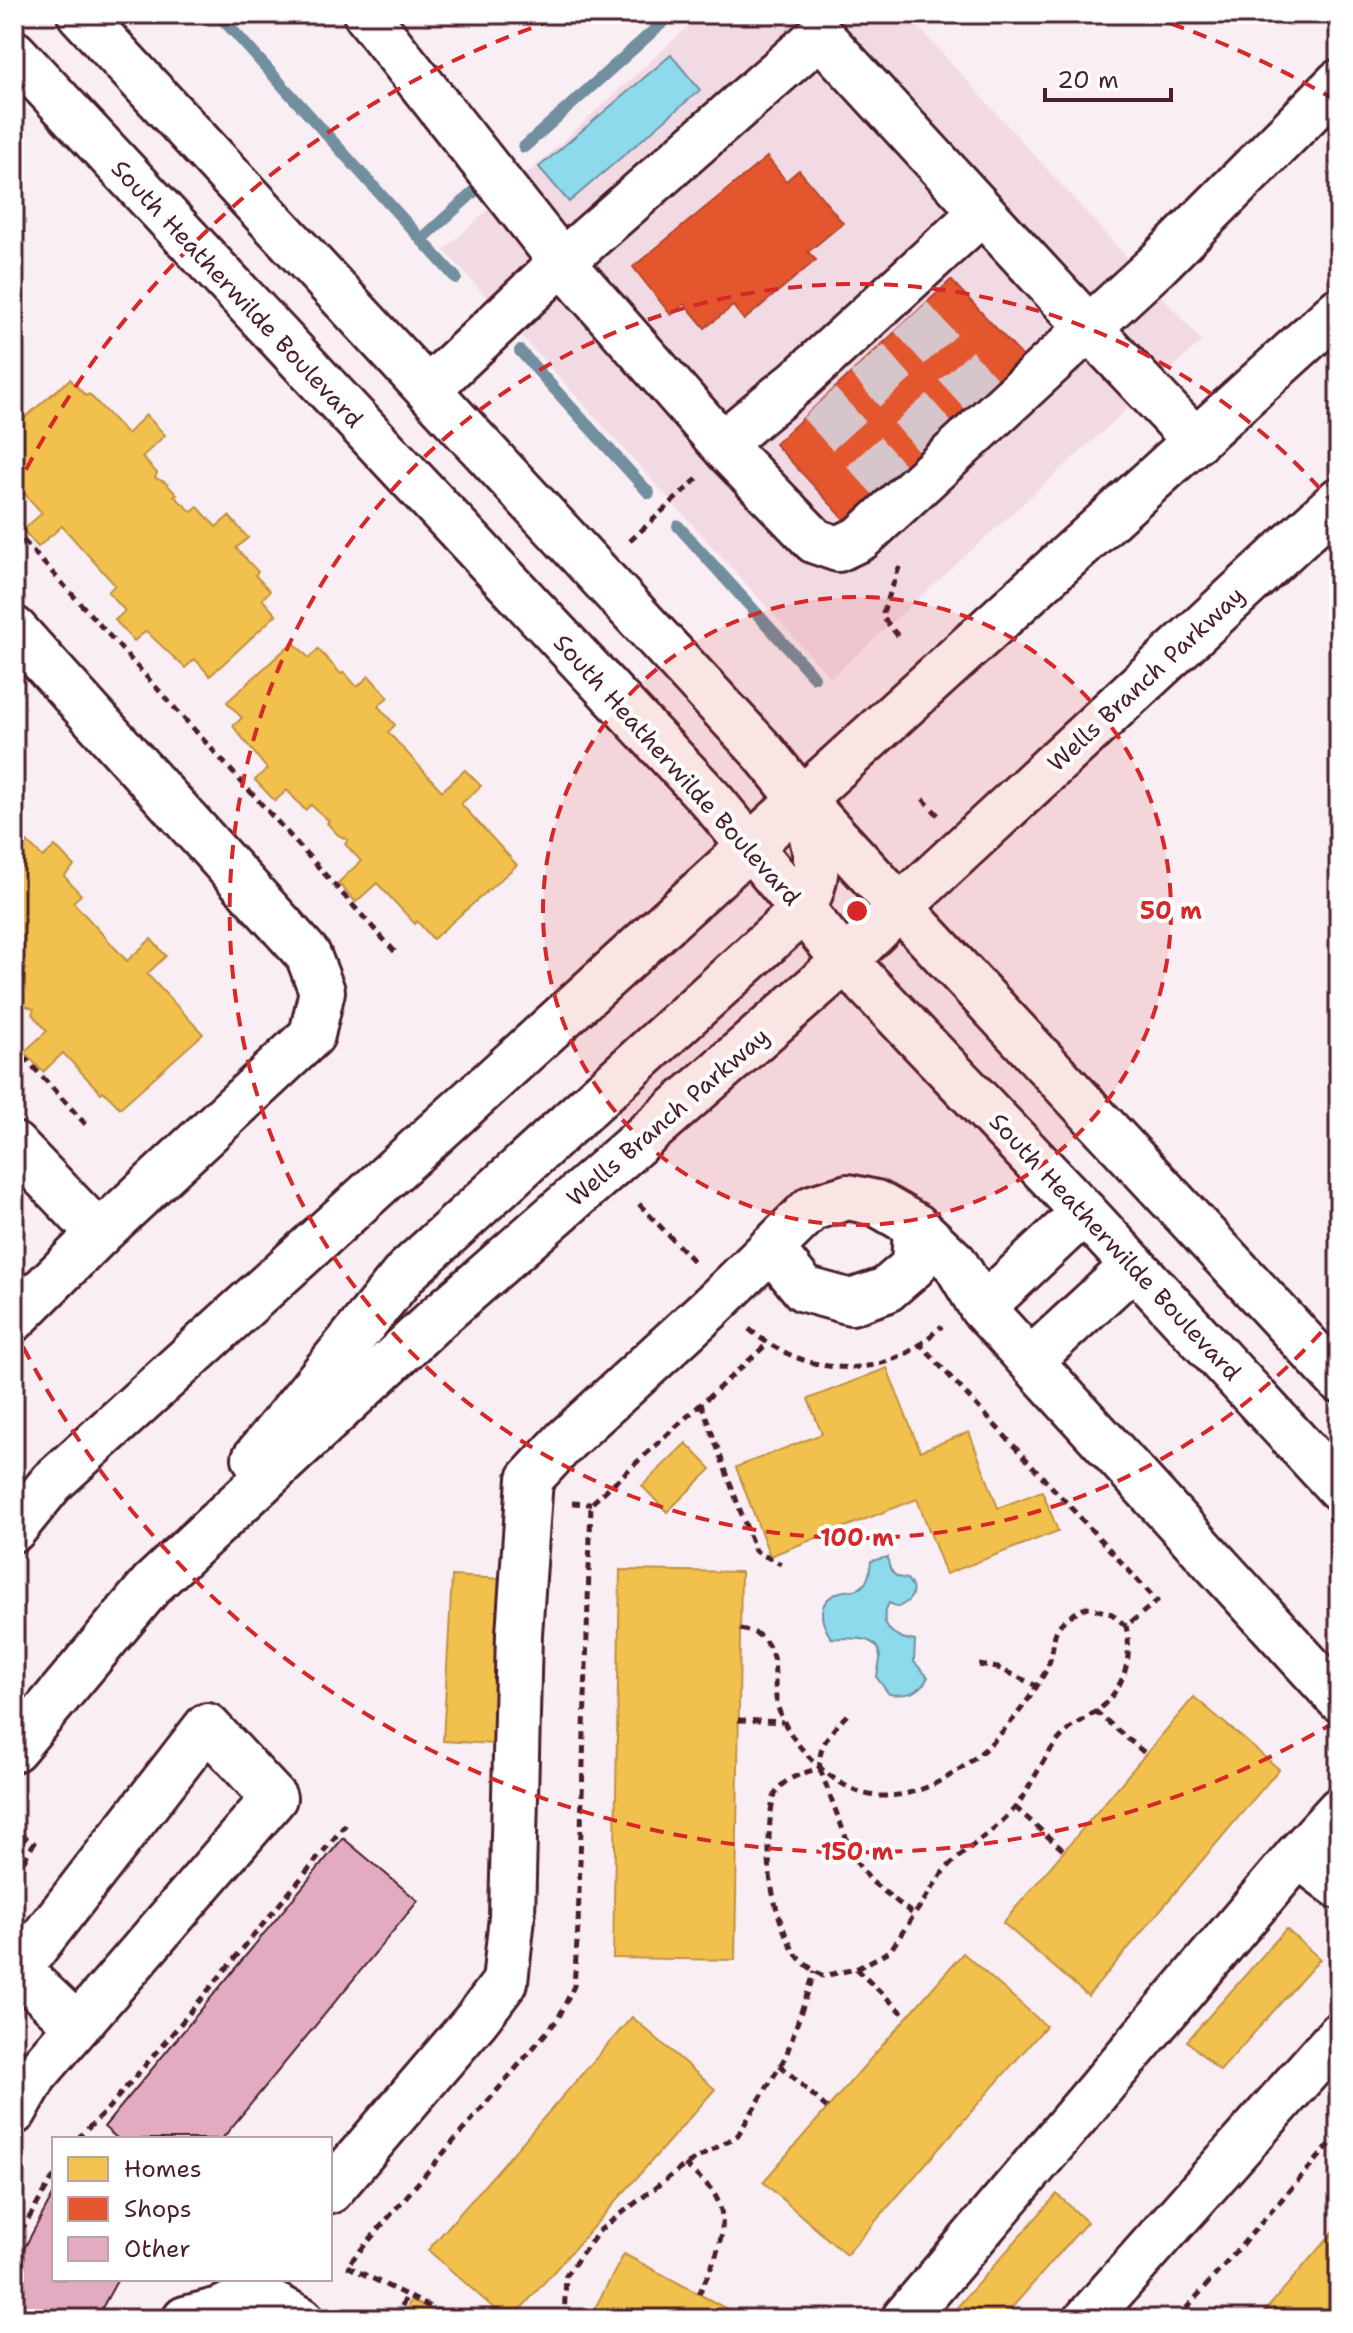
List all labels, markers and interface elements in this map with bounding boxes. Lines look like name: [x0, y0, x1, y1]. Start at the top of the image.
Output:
scale bar: [1045, 52, 1171, 102]
text: 20 m: [1057, 64, 1119, 96]
street label: South Heatherwilde Boulevard: [104, 153, 370, 435]
street label: Wells Branch Parkway: [1041, 579, 1251, 779]
street label: South Heatherwilde Boulevard: [546, 627, 808, 913]
text: 50 m: [1140, 895, 1202, 927]
centre of rings: [843, 897, 871, 925]
street label: Wells Branch Parkway: [560, 1020, 776, 1214]
street label: South Heatherwilde Boulevard: [982, 1106, 1248, 1388]
text: 100 m: [820, 1522, 894, 1554]
text: 150 m: [821, 1836, 893, 1868]
legend: [52, 2137, 332, 2281]
text: Homes: [124, 2153, 202, 2185]
text: Shops: [124, 2193, 192, 2225]
text: Other: [124, 2233, 191, 2265]

